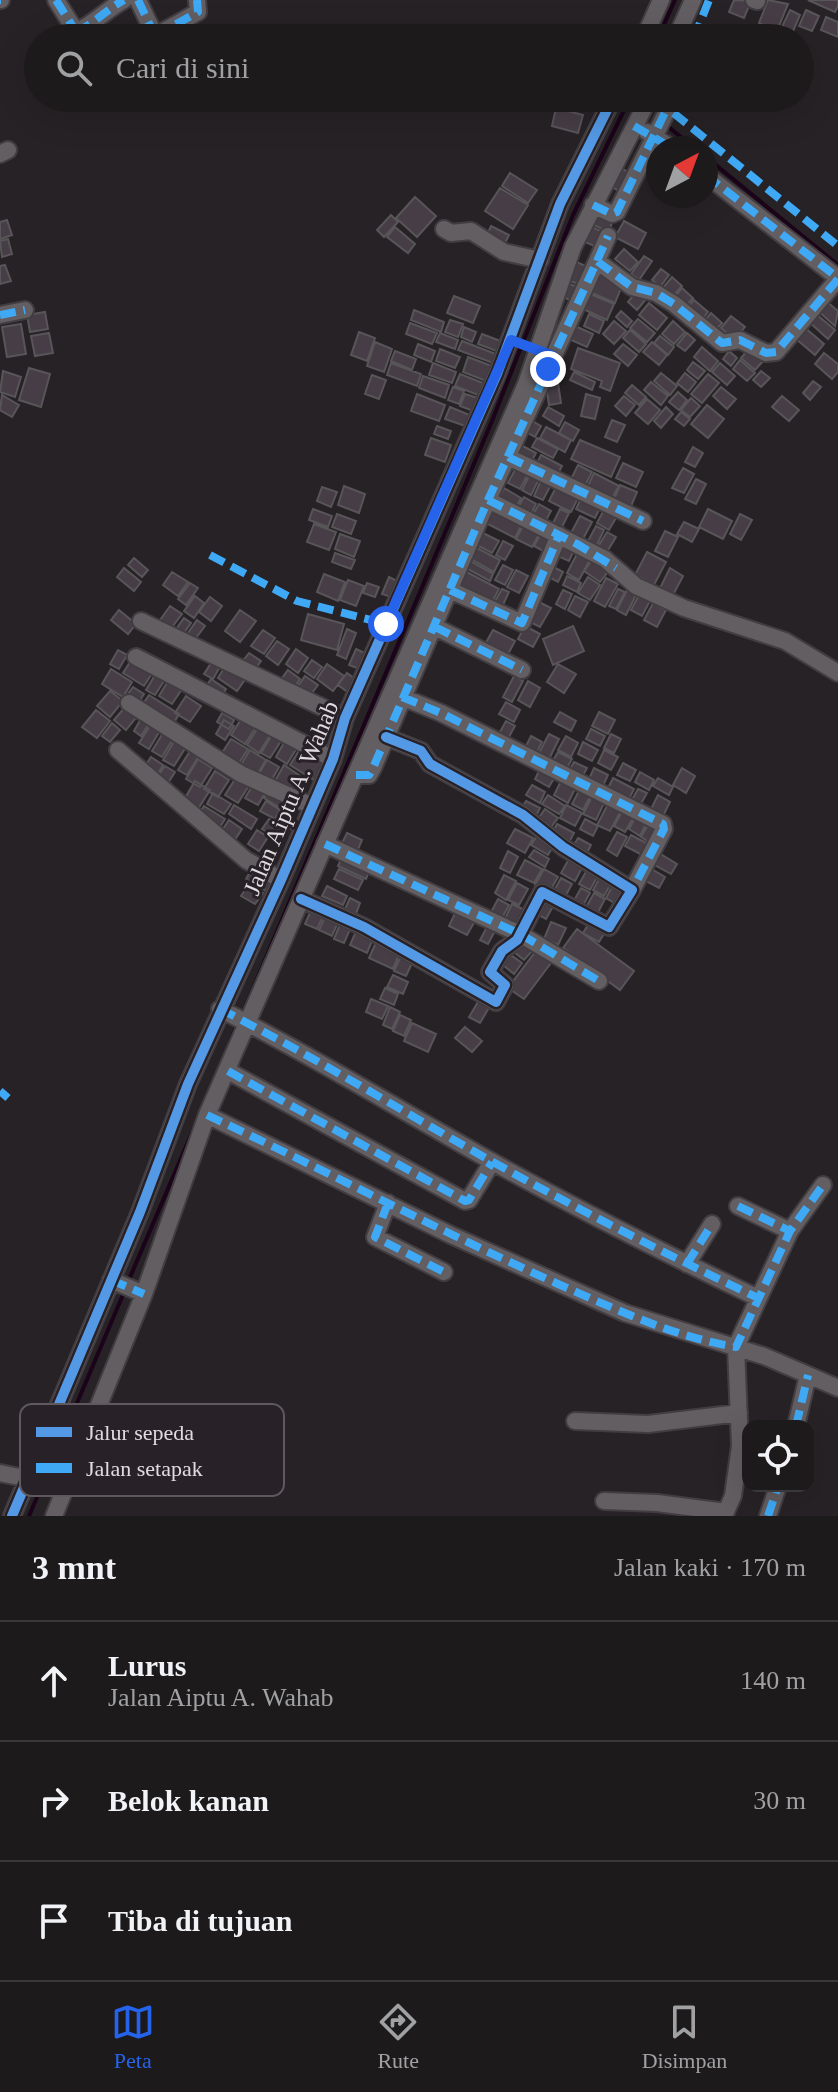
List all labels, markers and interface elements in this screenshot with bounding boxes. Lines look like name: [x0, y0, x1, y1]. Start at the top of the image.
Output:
search box: [24, 24, 814, 112]
icon: search: [52, 46, 96, 90]
text: Cari di sini: [116, 51, 249, 84]
north arrow: [646, 136, 718, 208]
route end: [530, 351, 566, 387]
route start: [368, 606, 404, 642]
street label: Jalan Aiptu A. Wahab: [238, 697, 344, 899]
legend: [20, 1404, 284, 1496]
text: Jalur sepeda: [86, 1420, 194, 1445]
map controls: [742, 1420, 814, 1492]
button: locate: [742, 1420, 814, 1492]
text: Jalan setapak: [86, 1456, 203, 1481]
text: 3 mnt: [32, 1549, 116, 1586]
text: Jalan kaki · 170 m: [614, 1553, 806, 1582]
text: Lurus: [108, 1649, 186, 1682]
icon: ahead: [32, 1659, 76, 1703]
text: 140 m: [740, 1666, 806, 1695]
text: Jalan Aiptu A. Wahab: [108, 1683, 334, 1712]
icon: right: [32, 1779, 76, 1823]
text: Belok kanan: [108, 1784, 269, 1817]
text: 30 m: [753, 1786, 806, 1815]
icon: arrive: [32, 1899, 76, 1943]
text: Tiba di tujuan: [108, 1904, 293, 1937]
tab: Peta: [111, 2000, 155, 2074]
tab: Rute: [376, 2000, 420, 2074]
tab: Disimpan: [642, 2000, 727, 2074]

